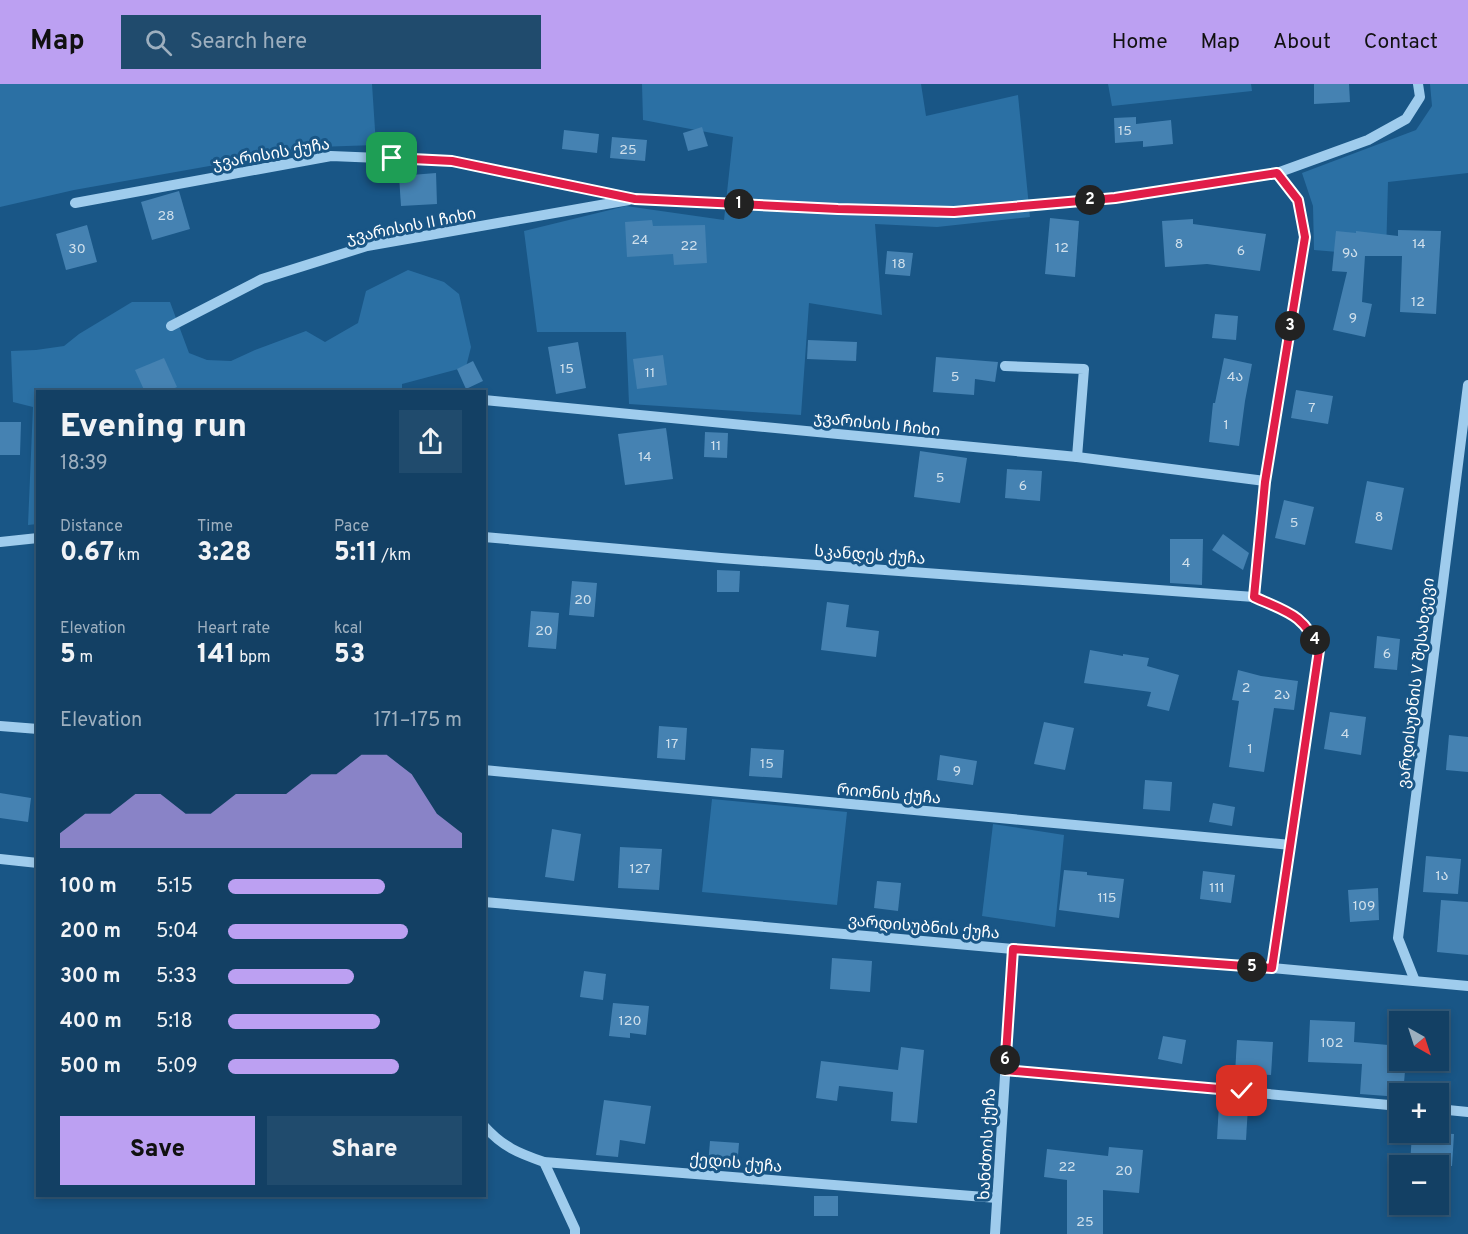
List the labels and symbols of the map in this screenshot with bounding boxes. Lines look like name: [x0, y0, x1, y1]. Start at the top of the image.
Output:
house number: 15: [1118, 123, 1132, 140]
pin: [366, 132, 417, 183]
street label: ჯვარისის ქუჩა: [211, 135, 332, 175]
house number: 25: [619, 142, 637, 159]
pin: 2: [1075, 185, 1105, 215]
pin: 1: [724, 189, 754, 219]
street label: ჯვარისის II ჩიხი: [345, 205, 478, 249]
house number: 28: [157, 208, 175, 225]
house number: 24: [631, 232, 649, 249]
house number: 8: [1175, 236, 1183, 253]
house number: 14: [1412, 236, 1426, 253]
house number: 22: [680, 238, 698, 255]
house number: 12: [1055, 240, 1069, 257]
house number: 30: [68, 241, 86, 258]
house number: 6: [1237, 243, 1245, 260]
house number: 9ა: [1342, 245, 1358, 262]
house number: 18: [892, 256, 906, 273]
house number: 12: [1411, 294, 1425, 311]
house number: 9: [1349, 310, 1357, 327]
pin: 3: [1275, 311, 1305, 341]
house number: 15: [560, 361, 574, 378]
house number: 11: [645, 365, 655, 382]
house number: 5: [951, 369, 959, 386]
house number: 4ა: [1227, 369, 1243, 386]
house number: 7: [1308, 400, 1316, 417]
street label: ჯვარისის I ჩიხი: [813, 408, 941, 442]
house number: 1: [1223, 417, 1229, 434]
house number: 11: [711, 438, 721, 455]
house number: 14: [638, 449, 652, 466]
house number: 5: [936, 470, 944, 487]
house number: 6: [1019, 478, 1027, 495]
house number: 8: [1375, 509, 1383, 526]
house number: 5: [1290, 515, 1298, 532]
street label: სკანდეს ქუჩა: [814, 542, 926, 570]
house number: 4: [1182, 555, 1190, 572]
street label: ვარდისუბნის V შესახვევი: [1394, 577, 1440, 790]
house number: 20: [574, 592, 592, 609]
house number: 20: [535, 623, 553, 640]
pin: 4: [1300, 625, 1330, 655]
house number: 6: [1383, 646, 1391, 663]
house number: 2: [1242, 680, 1250, 697]
house number: 2ა: [1274, 687, 1290, 704]
house number: 4: [1341, 726, 1349, 743]
house number: 17: [666, 736, 678, 753]
house number: 1: [1247, 741, 1253, 758]
house number: 15: [760, 756, 774, 773]
house number: 9: [953, 763, 961, 780]
street label: რიონის ქუჩა: [836, 780, 942, 810]
house number: 127: [630, 861, 650, 878]
house number: 1ა: [1436, 868, 1448, 885]
house number: 111: [1209, 880, 1225, 897]
house number: 115: [1097, 890, 1117, 907]
house number: 109: [1353, 898, 1375, 915]
street label: ვარდისუბნის ქუჩა: [847, 911, 1001, 945]
pin: 5: [1237, 952, 1267, 982]
north arrow: [1389, 1011, 1449, 1071]
house number: 120: [619, 1013, 641, 1030]
house number: 102: [1321, 1035, 1343, 1052]
pin: 6: [990, 1045, 1020, 1075]
pin: [1216, 1065, 1267, 1116]
street label: ხანძთის ქუჩა: [975, 1088, 1001, 1201]
street label: ქედის ქუჩა: [689, 1150, 783, 1178]
house number: 22: [1058, 1159, 1076, 1176]
house number: 20: [1115, 1163, 1133, 1180]
house number: 25: [1076, 1214, 1094, 1231]

